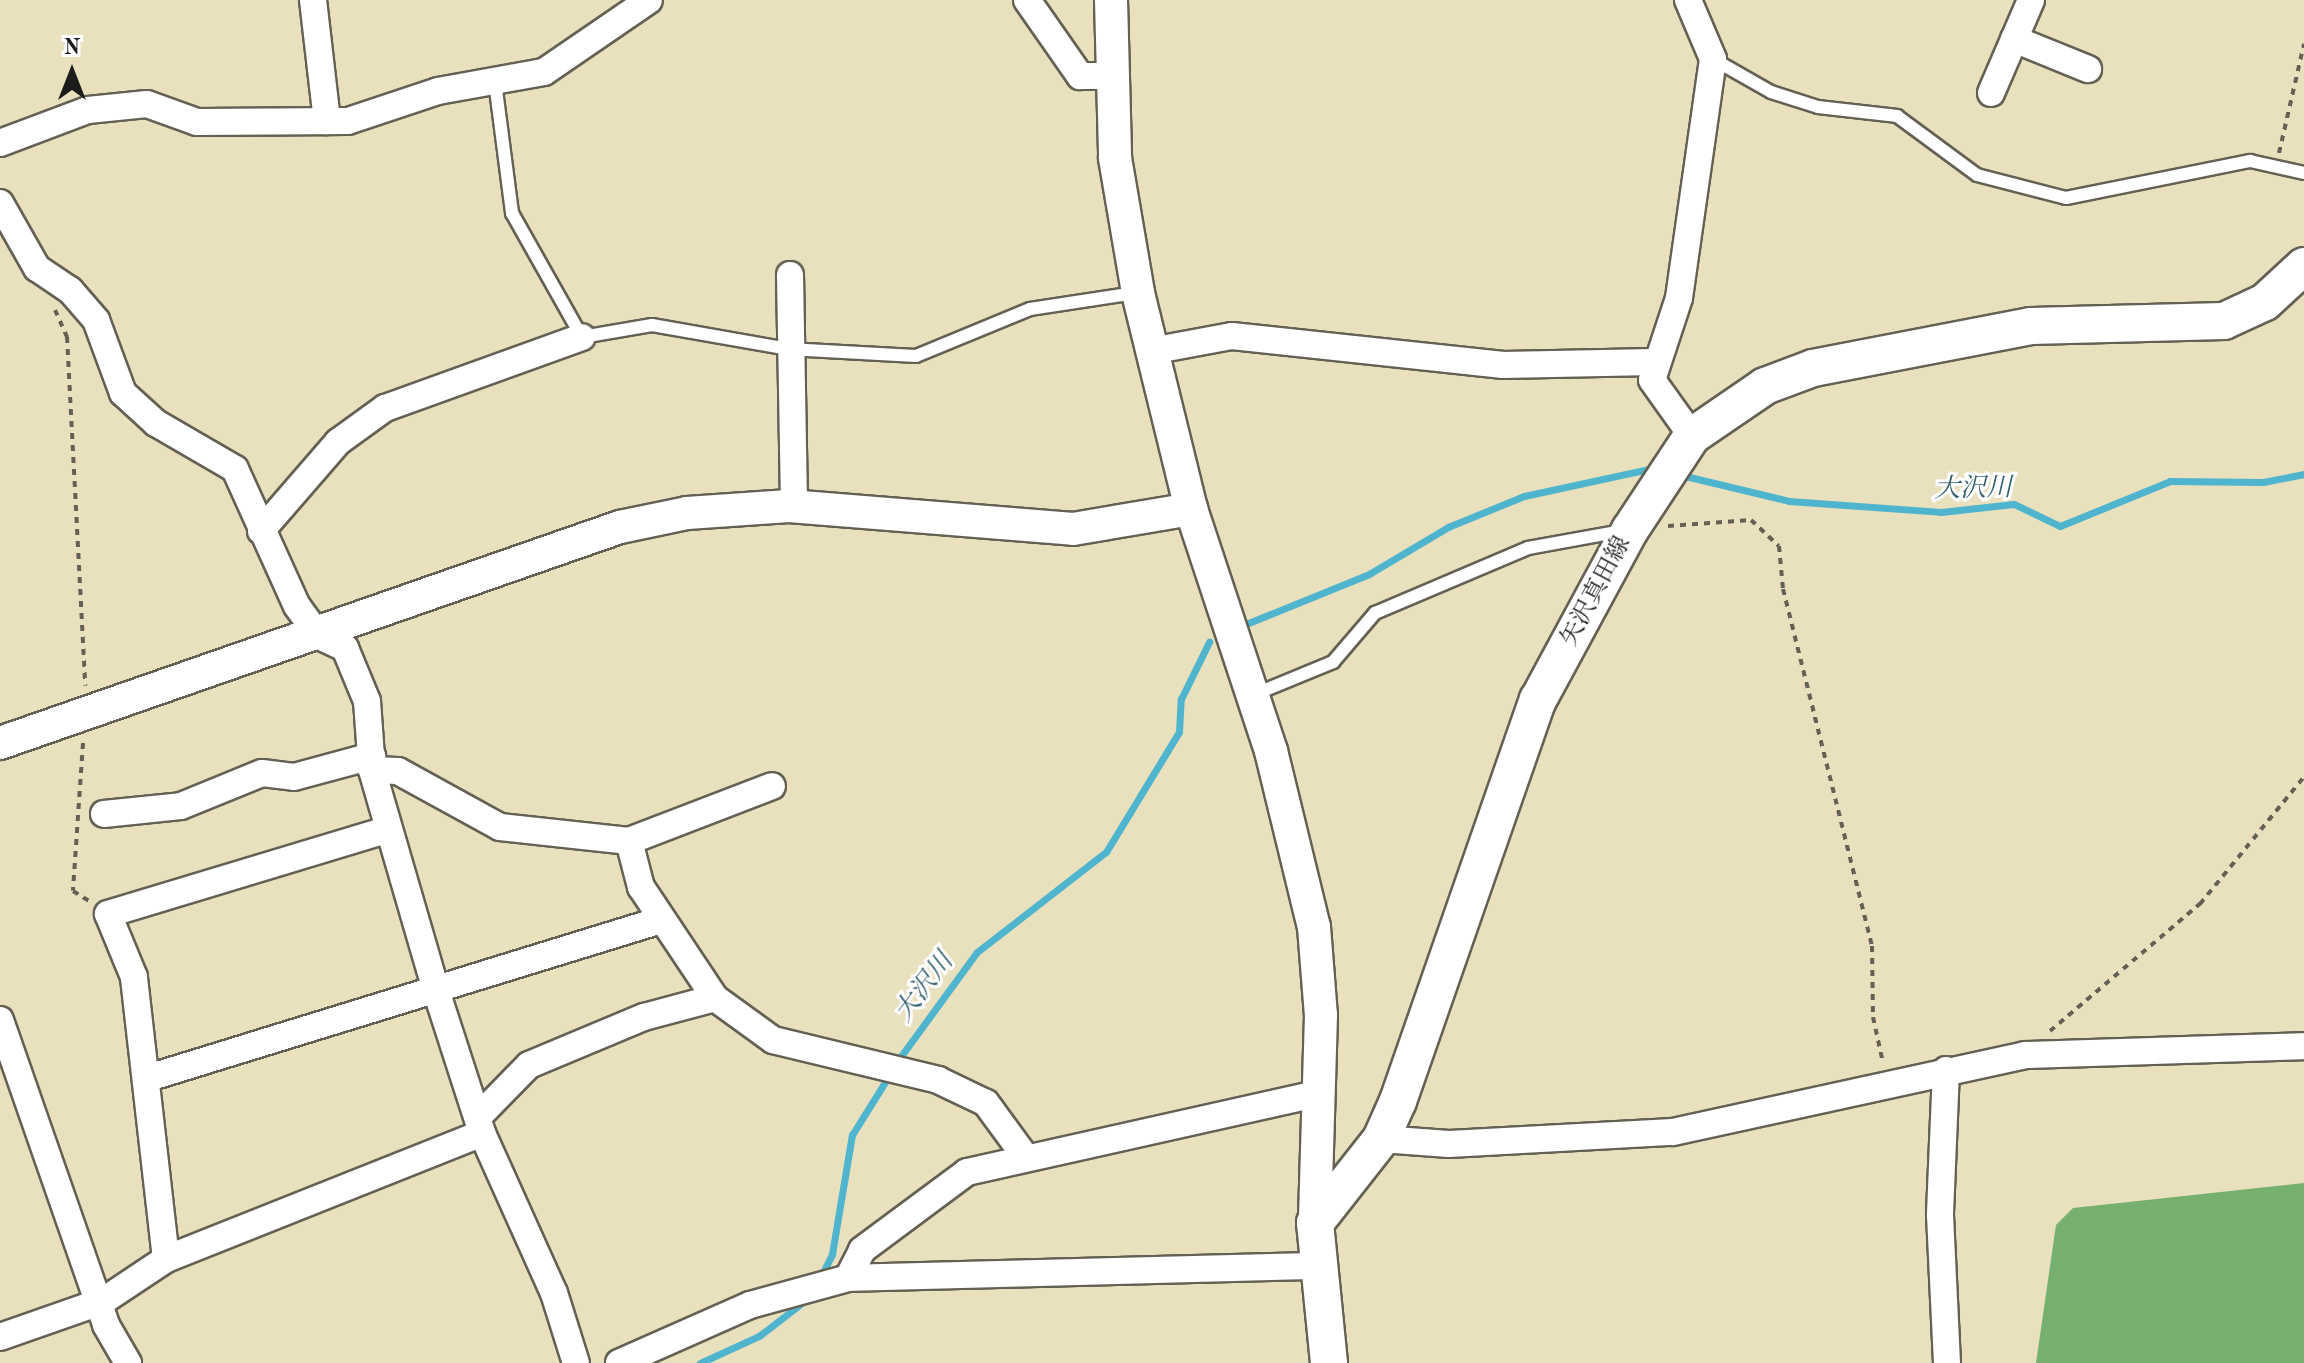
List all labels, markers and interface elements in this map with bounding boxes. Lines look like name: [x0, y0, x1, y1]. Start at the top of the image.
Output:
north arrow: [32, 32, 112, 112]
text: N: [64, 37, 80, 59]
water label: 大沢川: [1934, 474, 2012, 506]
street label: 矢沢真田線: [1556, 532, 1638, 652]
water label: 大沢川: [889, 947, 961, 1029]

